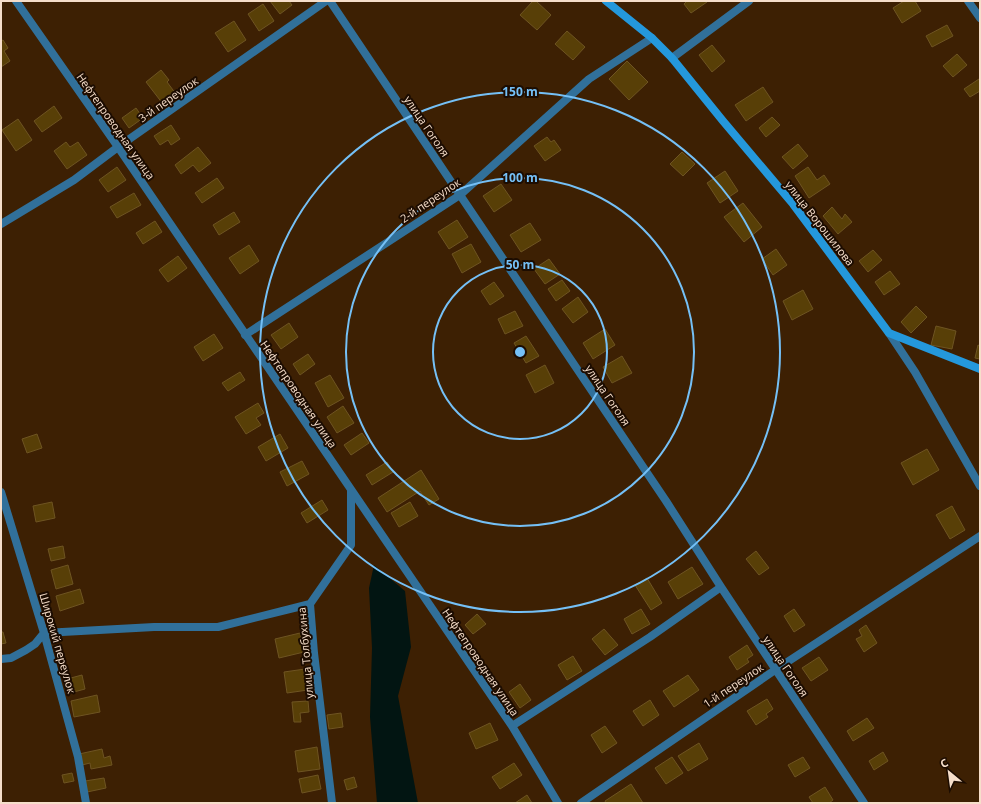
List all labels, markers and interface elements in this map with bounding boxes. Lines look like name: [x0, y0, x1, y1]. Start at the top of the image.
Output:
street label: Нефтепроводная улица: [74, 70, 158, 182]
street label: 3-й переулок: [135, 73, 201, 125]
text: 150 m: [502, 83, 538, 100]
street label: улица Гоголя: [401, 92, 453, 160]
text: 100 m: [502, 169, 538, 186]
street label: 2-й переулок: [397, 174, 463, 226]
street label: улица Ворошилова: [782, 177, 858, 269]
text: 50 m: [506, 256, 534, 273]
street label: Нефтепроводная улица: [257, 337, 341, 451]
centre of rings: [513, 345, 527, 359]
street label: улица Гоголя: [582, 361, 634, 429]
street label: Широкий переулок: [36, 591, 80, 695]
street label: Нефтепроводная улица: [439, 605, 523, 719]
street label: улица Толбухина: [294, 607, 316, 699]
street label: улица Гоголя: [760, 632, 812, 700]
street label: 1-й переулок: [700, 659, 766, 711]
north arrow: [929, 752, 969, 792]
text: С: [937, 755, 951, 771]

